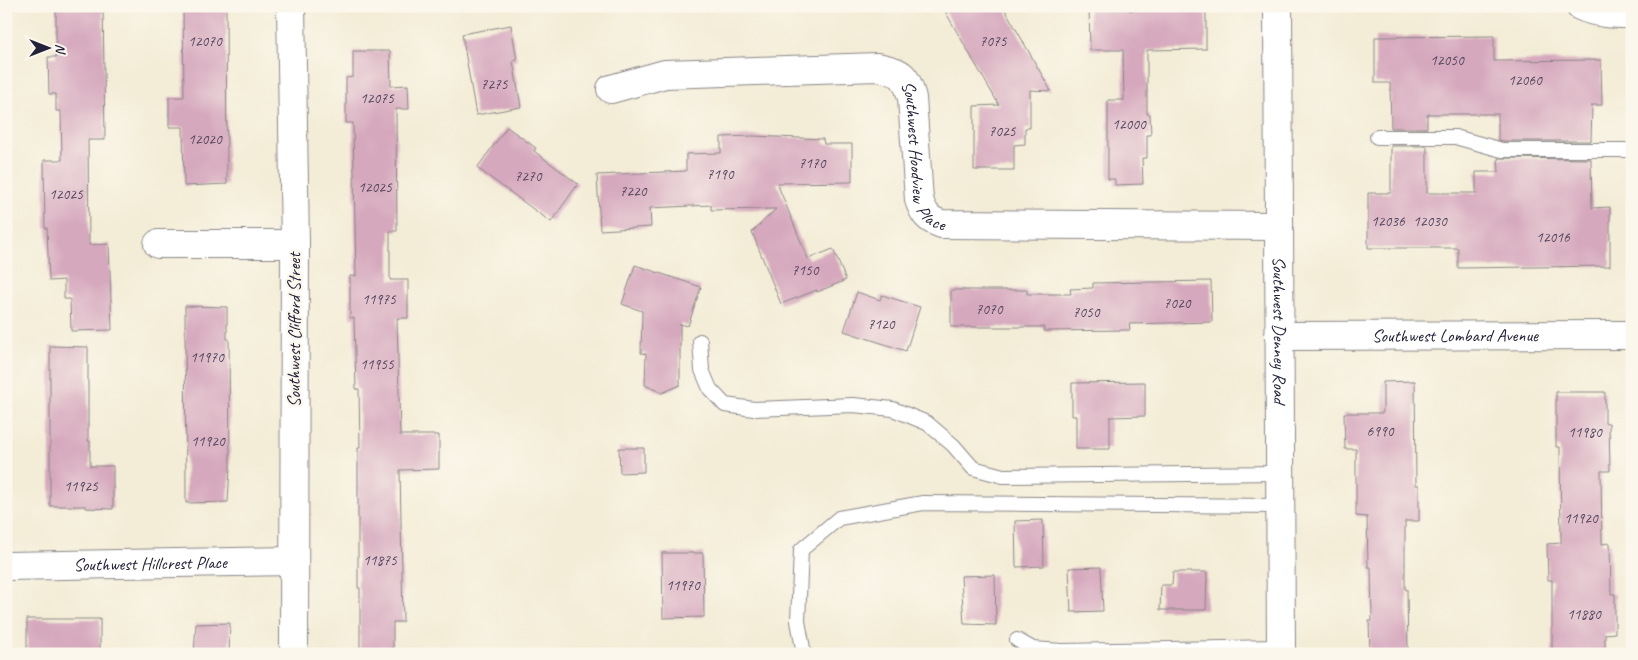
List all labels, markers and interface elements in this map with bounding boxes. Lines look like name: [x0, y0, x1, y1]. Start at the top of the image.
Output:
north arrow: [22, 22, 72, 72]
house number: 12070: [188, 32, 223, 51]
house number: 7075: [979, 32, 1008, 51]
text: N: [52, 44, 69, 55]
house number: 12050: [1430, 51, 1465, 70]
house number: 12060: [1508, 71, 1543, 90]
house number: 7275: [480, 75, 509, 94]
street label: Southwest Hoodview Place: [896, 78, 949, 236]
house number: 12075: [360, 89, 395, 108]
house number: 12000: [1112, 115, 1147, 134]
house number: 7025: [988, 122, 1017, 141]
house number: 12020: [188, 130, 223, 149]
house number: 7170: [798, 154, 827, 173]
house number: 7190: [706, 165, 735, 184]
house number: 7270: [514, 167, 543, 186]
house number: 12025: [358, 178, 393, 197]
house number: 7220: [619, 182, 648, 201]
house number: 12025: [49, 185, 84, 204]
house number: 12036: [1371, 212, 1406, 231]
house number: 12030: [1413, 212, 1448, 231]
house number: 12016: [1536, 228, 1571, 247]
street label: Southwest Clifford Street: [283, 251, 305, 407]
street label: Southwest Denney Road: [1268, 256, 1291, 407]
house number: 7150: [791, 261, 820, 280]
house number: 11975: [362, 290, 397, 309]
house number: 7020: [1163, 294, 1192, 313]
house number: 7070: [975, 300, 1004, 319]
house number: 7050: [1072, 303, 1101, 322]
house number: 7120: [867, 315, 896, 334]
street label: Southwest Lombard Avenue: [1372, 324, 1539, 347]
house number: 11970: [190, 348, 225, 367]
house number: 11955: [360, 355, 395, 374]
house number: 6990: [1366, 422, 1395, 441]
house number: 11980: [1568, 423, 1603, 442]
house number: 11920: [191, 432, 226, 451]
house number: 11925: [64, 477, 99, 496]
house number: 11920: [1564, 509, 1599, 528]
street label: Southwest Hillcrest Place: [73, 551, 228, 576]
house number: 11875: [363, 551, 398, 570]
house number: 11970: [666, 576, 701, 595]
house number: 11880: [1567, 605, 1602, 624]

